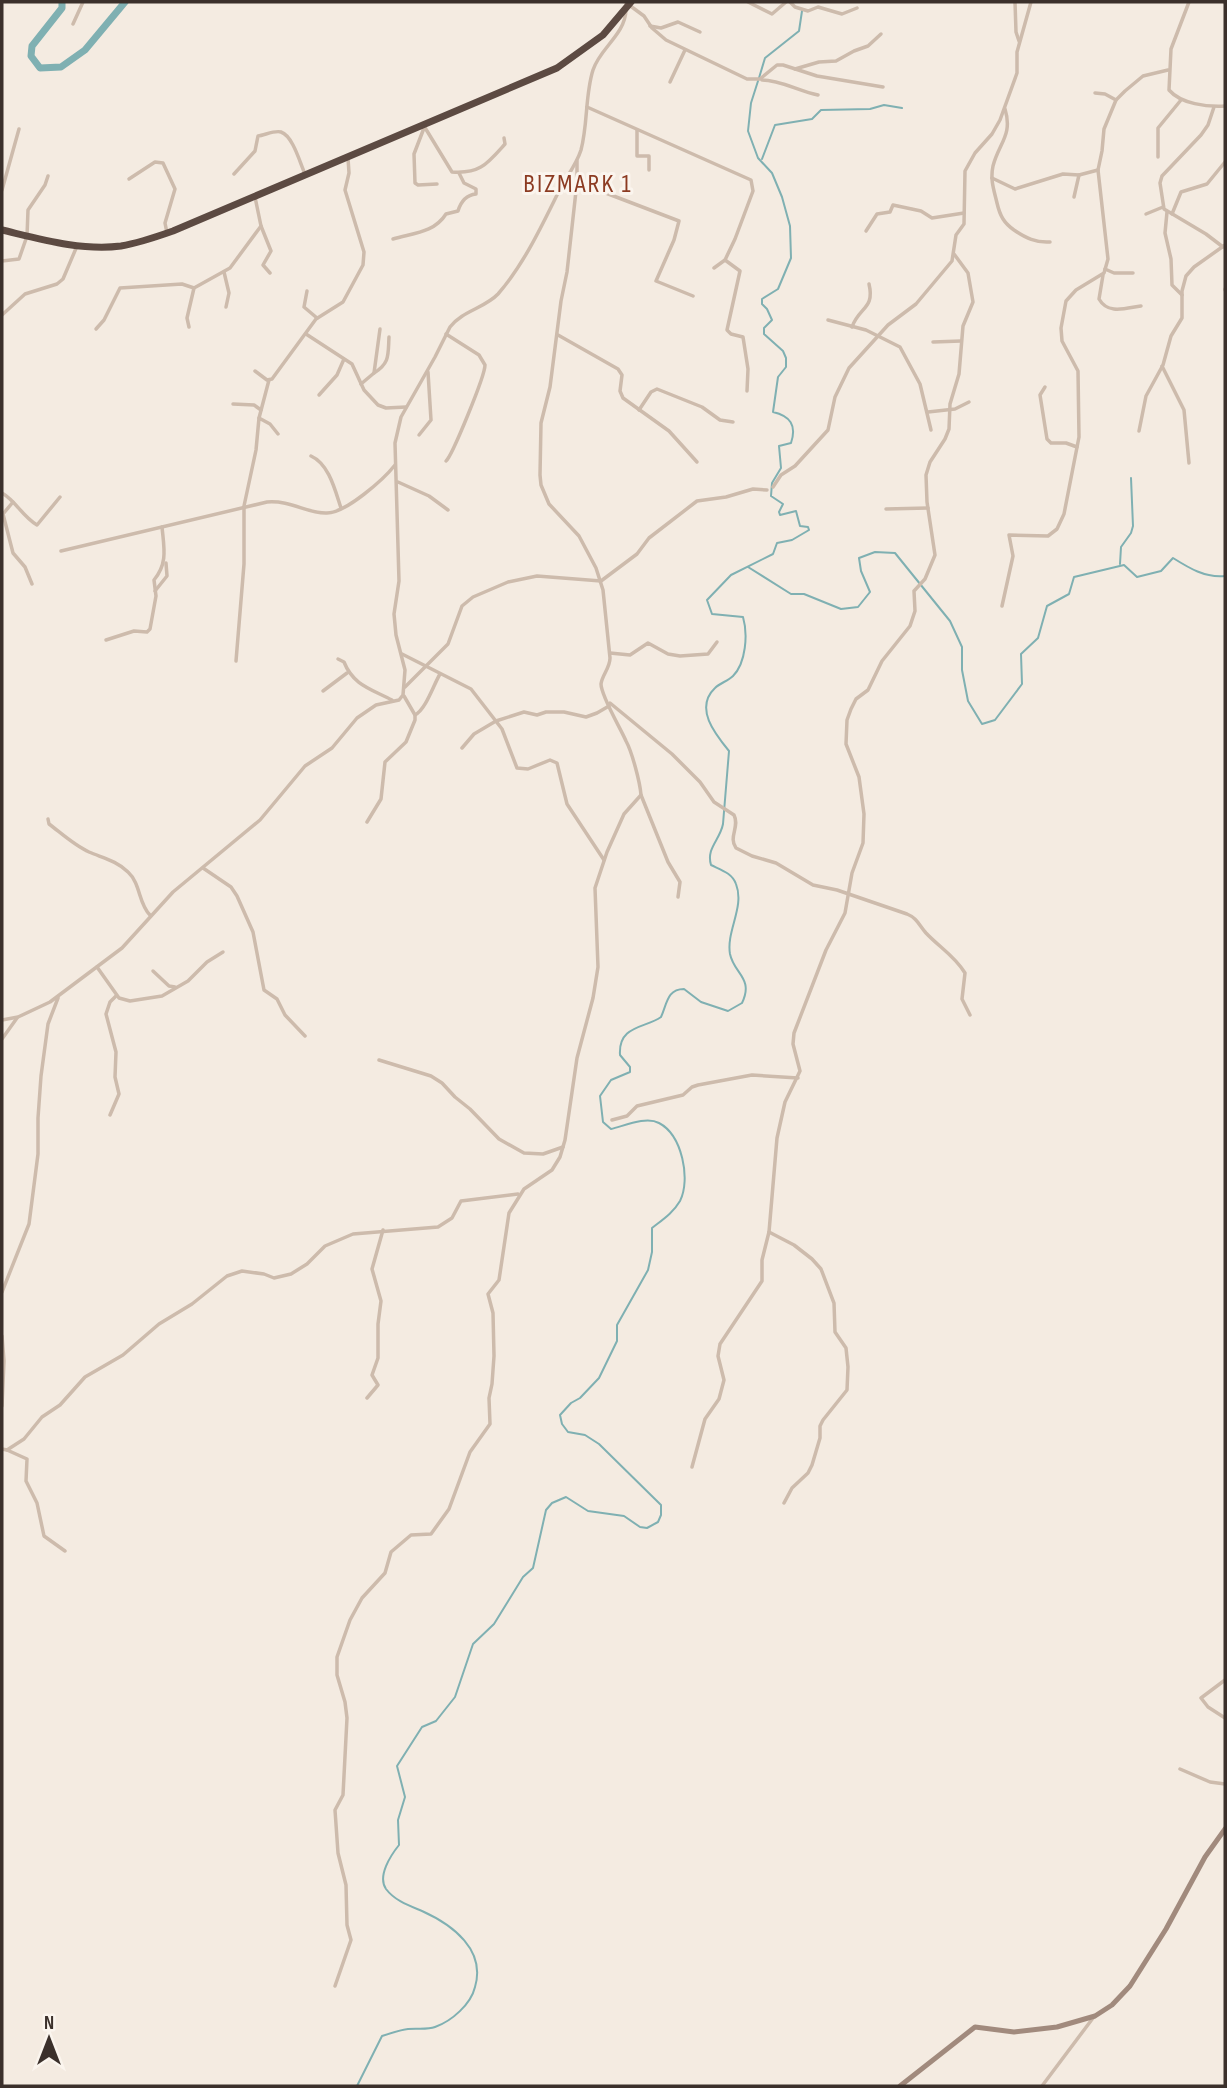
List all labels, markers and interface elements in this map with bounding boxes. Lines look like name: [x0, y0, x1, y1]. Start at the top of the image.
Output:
district label: BIZMARK 1: [523, 169, 633, 200]
north arrow: [14, 2004, 84, 2074]
text: N: [44, 2012, 54, 2035]

